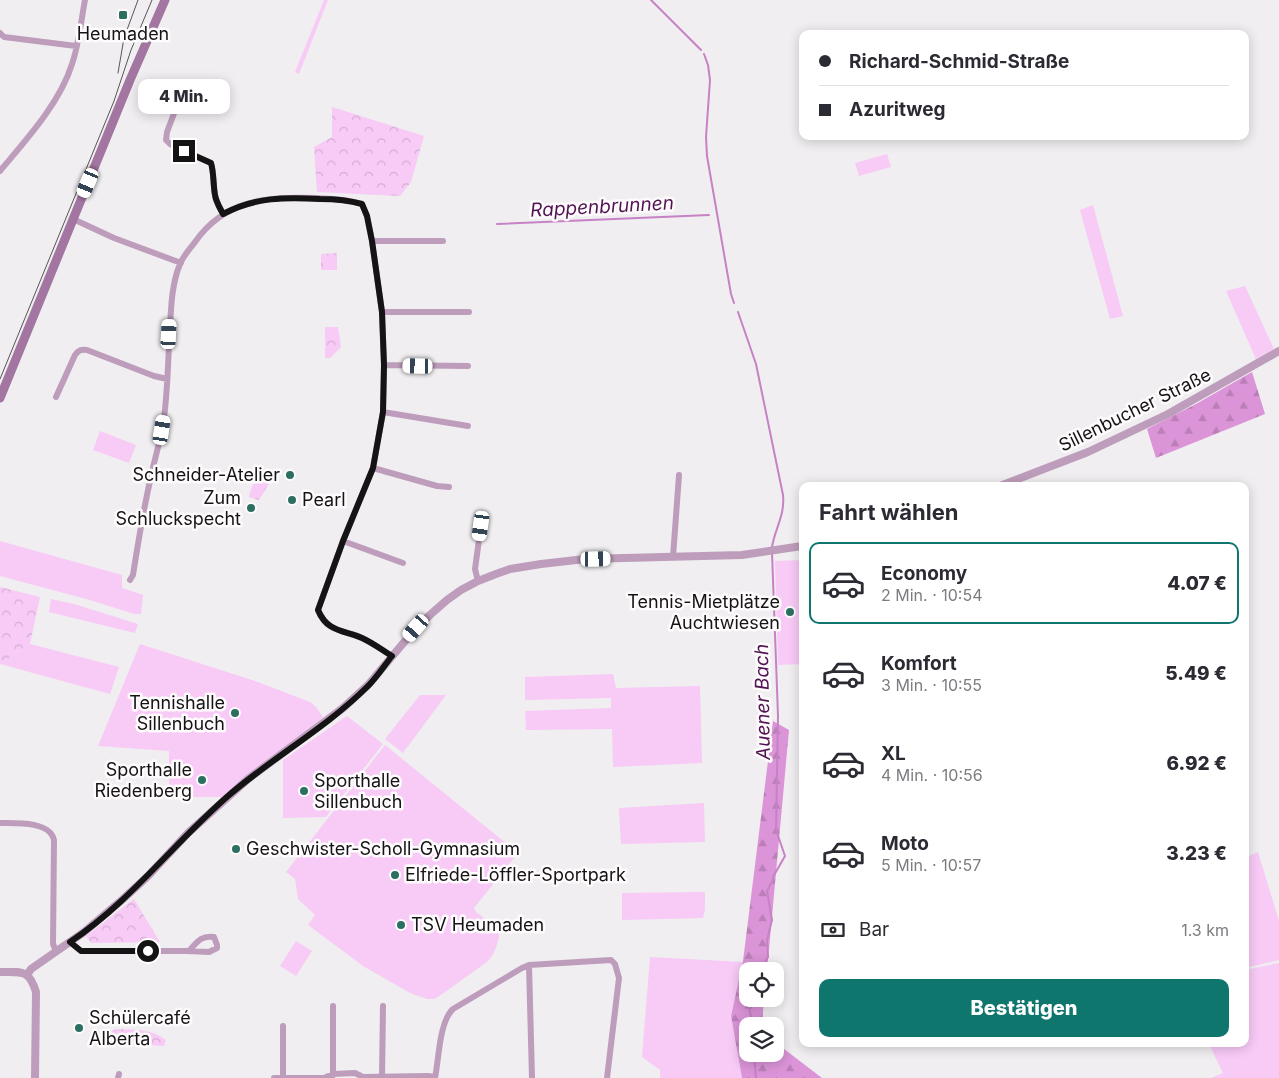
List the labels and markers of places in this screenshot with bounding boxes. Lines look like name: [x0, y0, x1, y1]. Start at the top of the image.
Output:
marker: Heumaden: [117, 9, 129, 21]
place label: Heumaden: [77, 23, 169, 44]
place label: Schneider-Atelier: [133, 464, 280, 485]
marker: Schneider-Atelier: [284, 469, 296, 481]
place label: Zum Schluckspecht: [116, 487, 241, 529]
place label: Pearl: [302, 489, 346, 510]
marker: Pearl: [286, 494, 298, 506]
marker: Zum Schluckspecht: [245, 502, 257, 514]
place label: Tennis-Mietplätze Auchtwiesen: [627, 591, 780, 633]
marker: Tennis-Mietplätze Auchtwiesen: [784, 606, 796, 618]
place label: Tennishalle Sillenbuch: [129, 692, 225, 734]
marker: Tennishalle Sillenbuch: [229, 707, 241, 719]
place label: Sporthalle Riedenberg: [94, 759, 192, 801]
place label: Sporthalle Sillenbuch: [314, 770, 402, 812]
marker: Sporthalle Riedenberg: [196, 774, 208, 786]
marker: Sporthalle Sillenbuch: [298, 785, 310, 797]
place label: Geschwister-Scholl-Gymnasium: [246, 838, 520, 859]
marker: Geschwister-Scholl-Gymnasium: [230, 843, 242, 855]
place label: Elfriede-Löffler-Sportpark: [405, 864, 626, 885]
marker: Elfriede-Löffler-Sportpark: [389, 869, 401, 881]
place label: TSV Heumaden: [411, 914, 544, 935]
marker: TSV Heumaden: [395, 919, 407, 931]
place label: Schülercafé Alberta: [89, 1007, 191, 1049]
marker: Schülercafé Alberta: [73, 1022, 85, 1034]

